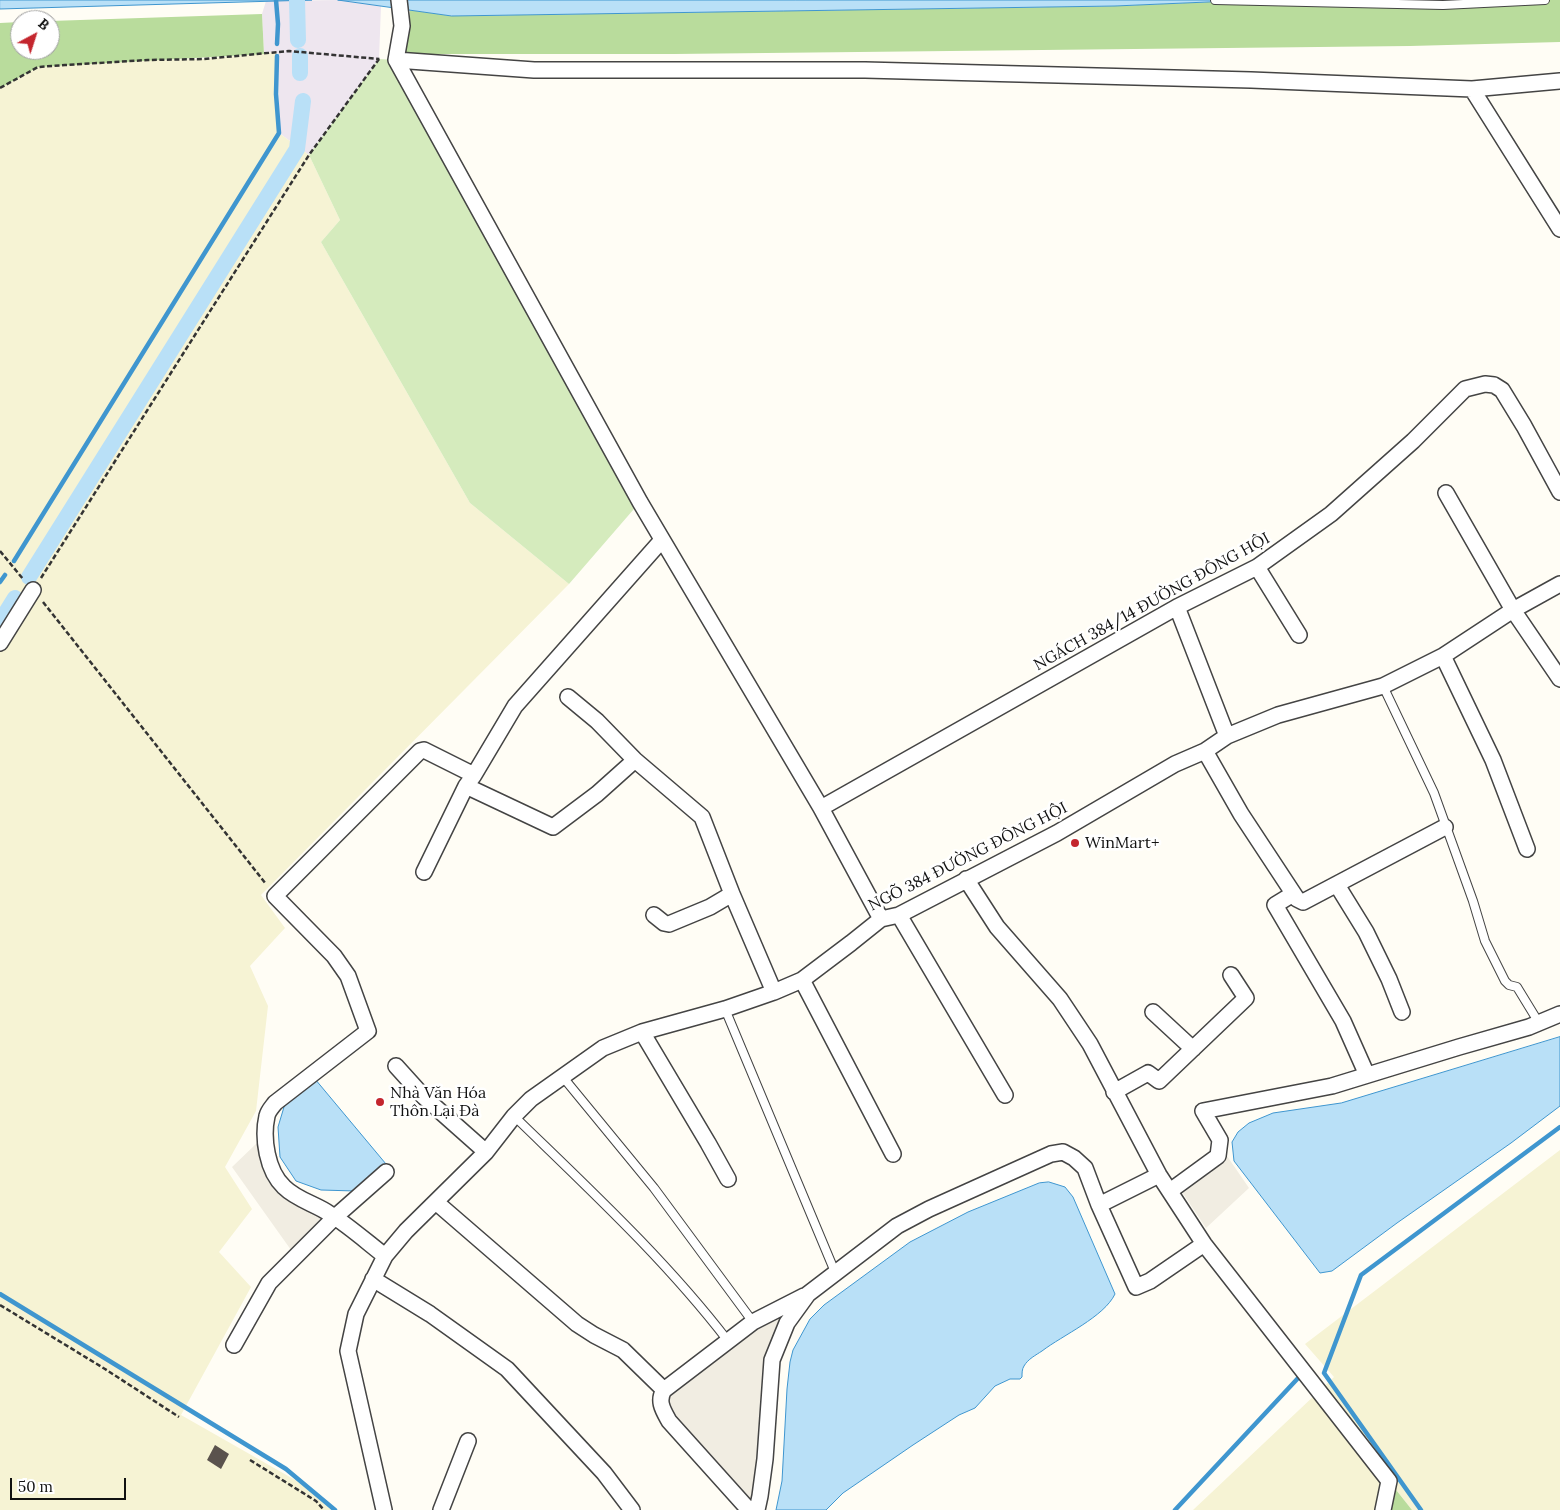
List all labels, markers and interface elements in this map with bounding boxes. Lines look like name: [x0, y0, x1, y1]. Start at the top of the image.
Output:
north arrow: [10, 10, 60, 60]
text: B: [35, 14, 53, 34]
street label: NGÁCH 384/14 ĐƯỜNG ĐÔNG HỘI: [1031, 529, 1273, 675]
street label: NGÕ 384 ĐƯỜNG ĐÔNG HỘI: [865, 798, 1071, 916]
place label: WinMart+: [1085, 833, 1160, 853]
marker: WinMart+: [1069, 837, 1081, 849]
place label: Nhà Văn Hóa Thôn Lại Đà: [390, 1083, 486, 1121]
marker: Nhà Văn Hóa Thôn Lại Đà: [374, 1096, 386, 1108]
scale bar: [12, 1468, 129, 1500]
text: 50 m: [18, 1477, 53, 1496]

